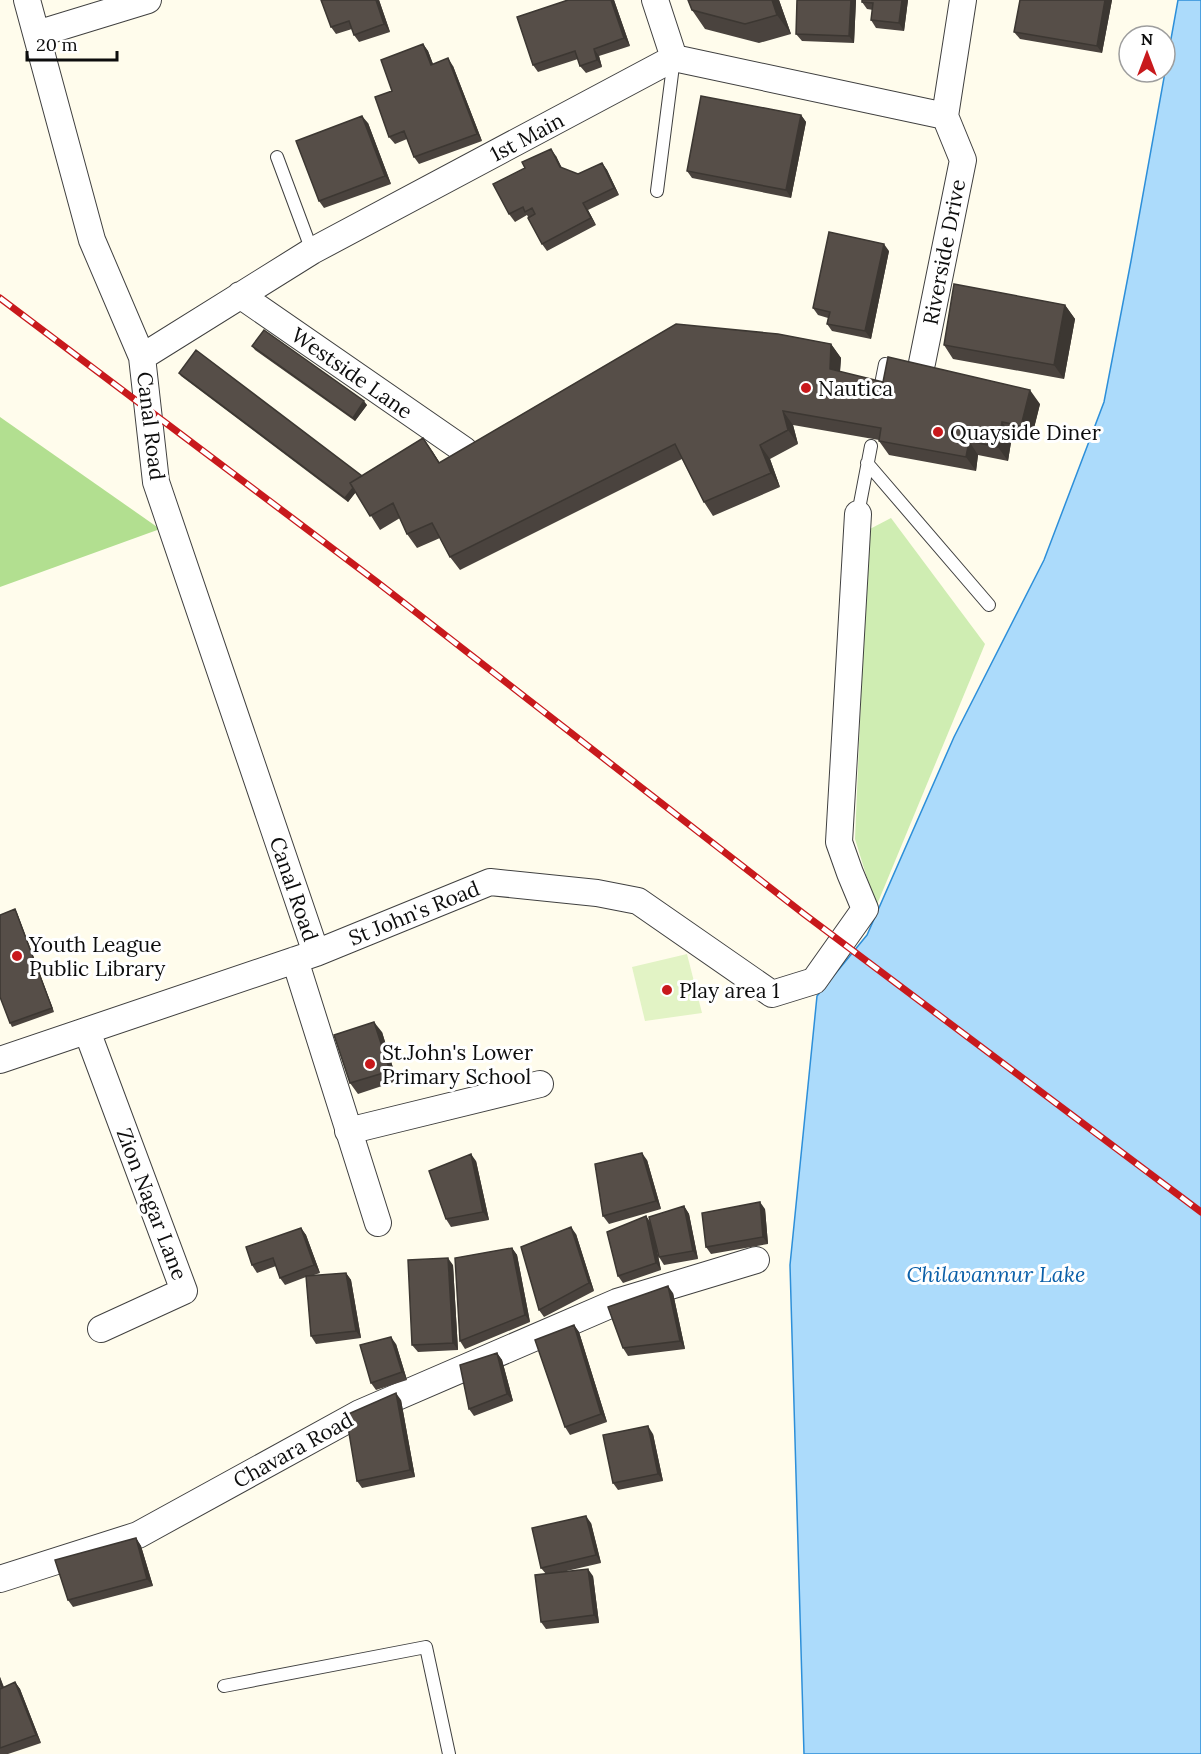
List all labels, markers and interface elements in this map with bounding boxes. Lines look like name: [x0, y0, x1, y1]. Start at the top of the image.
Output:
scale bar: [27, 24, 117, 62]
north arrow: [1117, 24, 1177, 84]
text: N: [1141, 29, 1153, 49]
text: 20 m: [36, 33, 78, 56]
street label: 1st Main: [485, 106, 569, 168]
street label: Riverside Drive: [917, 177, 971, 327]
street label: Westside Lane: [286, 321, 418, 425]
street label: Canal Road: [131, 370, 171, 482]
place label: Nautica: [818, 375, 893, 402]
marker: Nautica: [799, 381, 813, 395]
place label: Quayside Diner: [950, 419, 1101, 446]
marker: Quayside Diner: [931, 425, 945, 439]
street label: Canal Road: [263, 833, 325, 945]
street label: St John's Road: [345, 874, 483, 952]
place label: Youth League Public Library: [28, 931, 165, 982]
marker: Youth League Public Library: [10, 949, 24, 963]
place label: Play area 1: [679, 977, 780, 1004]
marker: Play area 1: [660, 983, 674, 997]
place label: St.John's Lower Primary School: [382, 1039, 533, 1090]
marker: St.John's Lower Primary School: [363, 1057, 377, 1071]
street label: Zion Nagar Lane: [111, 1124, 193, 1284]
water label: Chilavannur Lake: [906, 1260, 1086, 1288]
street label: Chavara Road: [228, 1406, 358, 1494]

